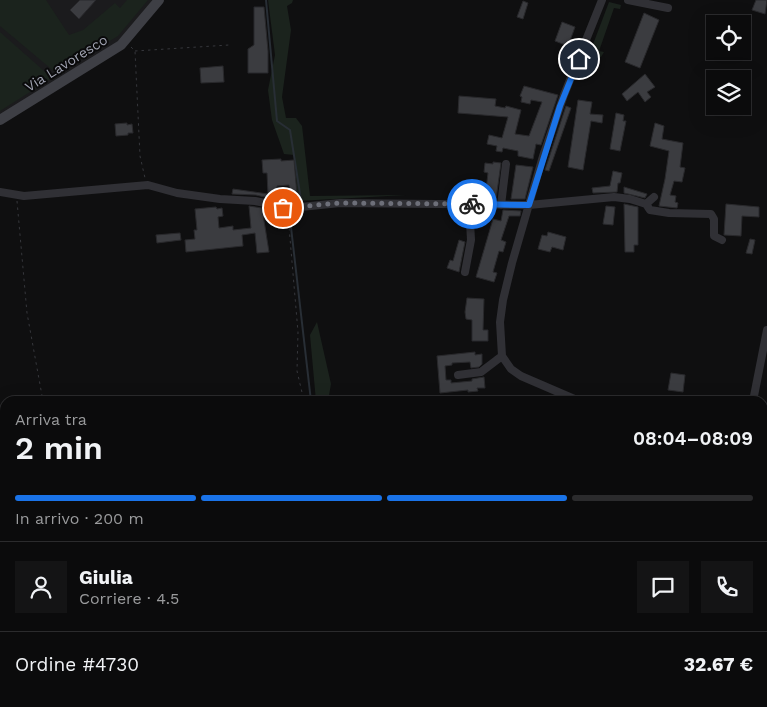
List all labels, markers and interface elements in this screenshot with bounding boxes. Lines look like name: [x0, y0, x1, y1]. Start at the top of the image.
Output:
map controls: [706, 15, 751, 115]
button: locate: [706, 15, 751, 60]
street label: Via Lavoresco: [22, 31, 110, 95]
pin: [558, 38, 600, 80]
icon: home: [565, 45, 593, 73]
button: layers: [706, 70, 751, 115]
courier: [447, 179, 497, 229]
pin: [262, 187, 304, 229]
icon: bike: [458, 190, 486, 218]
icon: bag: [269, 194, 297, 222]
text: Arriva tra: [15, 410, 87, 429]
text: 08:04–08:09: [633, 427, 753, 450]
text: 2 min: [15, 429, 103, 467]
text: In arrivo · 200 m: [15, 509, 144, 528]
button: person: [15, 561, 67, 613]
button: chat: [637, 561, 689, 613]
button: phone: [701, 561, 753, 613]
text: Giulia: [79, 566, 133, 589]
text: Corriere · 4.5: [79, 589, 179, 608]
text: Ordine #4730: [15, 653, 139, 676]
text: 32.67 €: [684, 653, 753, 676]

